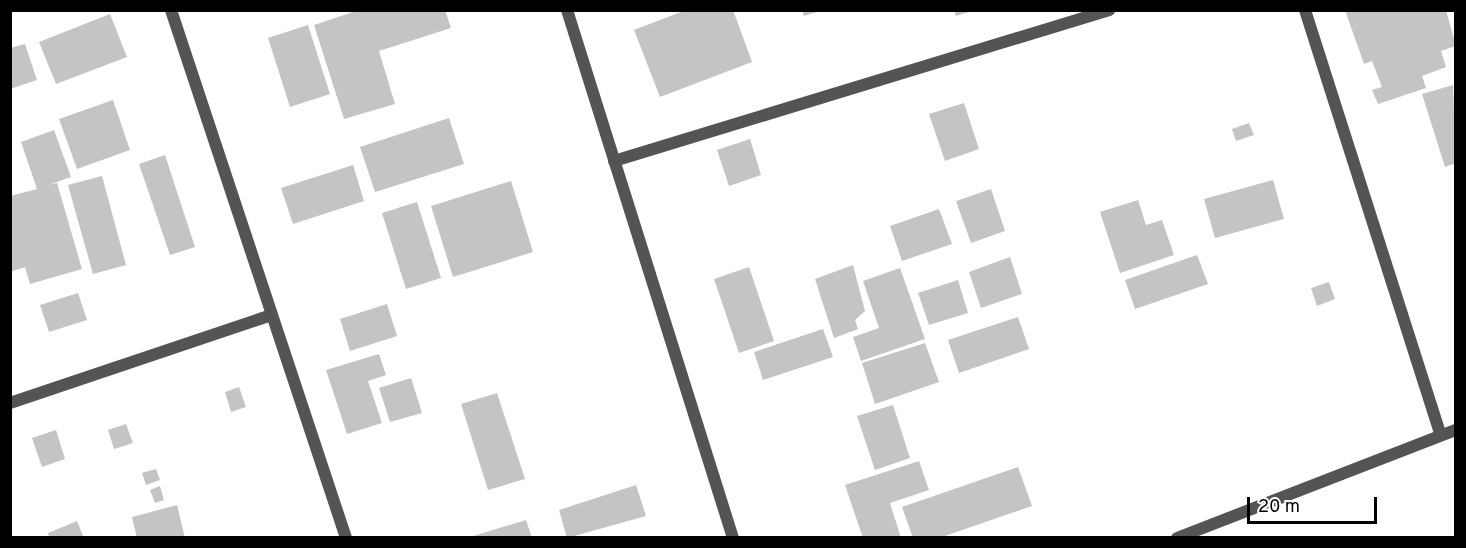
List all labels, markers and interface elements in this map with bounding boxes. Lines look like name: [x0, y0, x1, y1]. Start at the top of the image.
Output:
scale bar: [1250, 485, 1380, 523]
text: 20 m: [1258, 496, 1300, 519]

